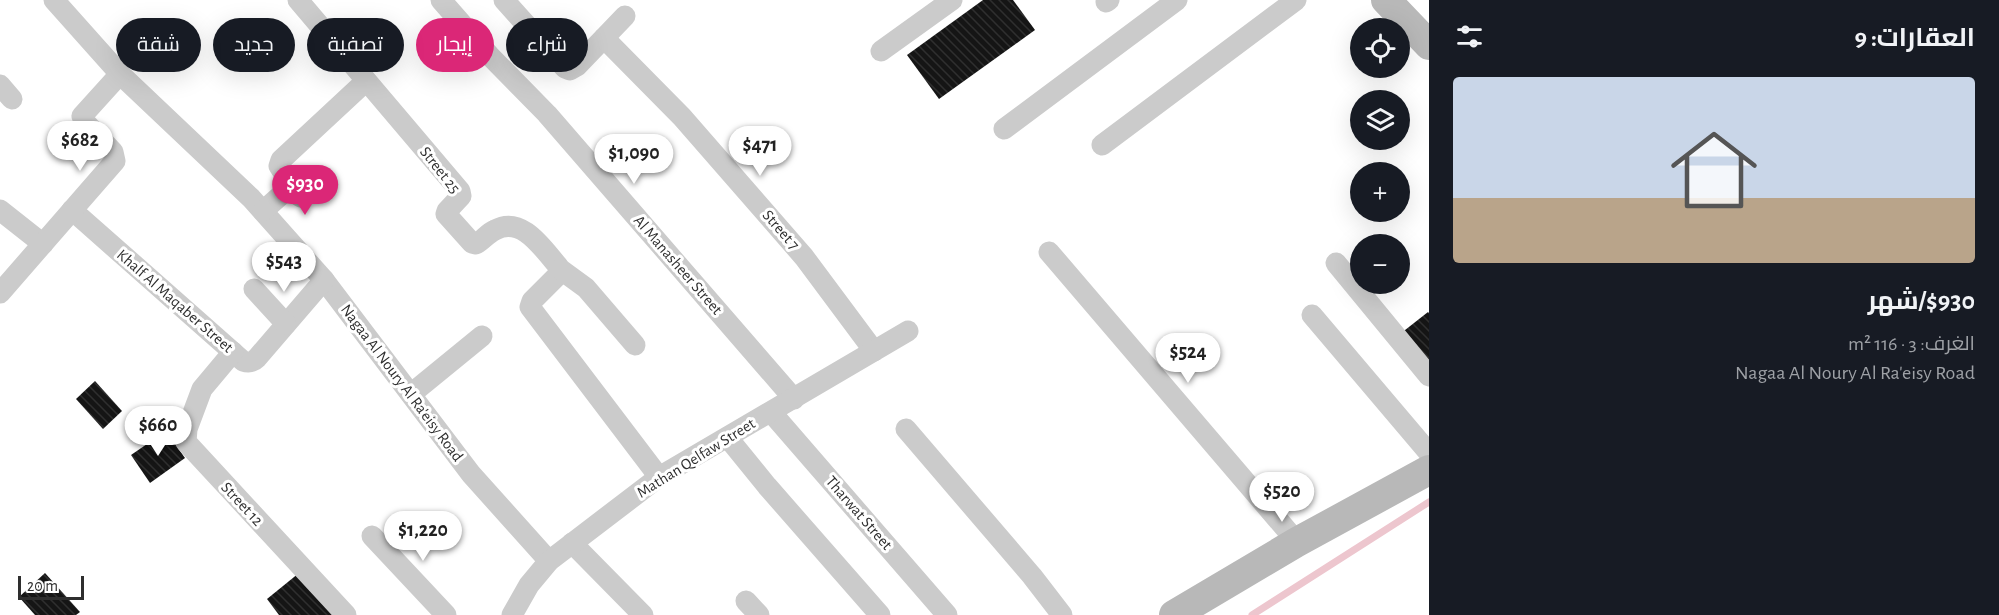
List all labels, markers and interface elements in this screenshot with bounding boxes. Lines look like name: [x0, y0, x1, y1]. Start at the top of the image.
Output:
chip: شقة: [116, 18, 201, 72]
chip: جديد: [213, 18, 295, 72]
chip: تصفية: [307, 18, 404, 72]
chip: إيجار: [416, 18, 494, 72]
chip: شراء: [506, 18, 588, 72]
map controls: [1350, 18, 1410, 294]
button: locate: [1350, 18, 1410, 78]
icon: filters: [1453, 20, 1486, 53]
text: العقارات: 9: [1854, 25, 1975, 51]
button: layers: [1350, 90, 1410, 150]
icon: home: [1660, 116, 1768, 224]
pin: $682: [44, 121, 116, 172]
pin: $471: [724, 126, 796, 177]
text: $682: [61, 130, 99, 150]
pin: $1,090: [585, 134, 683, 185]
text: $471: [743, 135, 777, 155]
text: $1,090: [608, 143, 660, 163]
street label: Street 25: [417, 144, 463, 196]
button: +: [1350, 162, 1410, 222]
pin: $930: [269, 165, 341, 216]
text: $930: [286, 174, 324, 194]
street label: Street 7: [760, 207, 803, 253]
street label: Al Manasheer Street: [631, 212, 725, 318]
button: −: [1350, 234, 1410, 294]
pin: $543: [248, 242, 320, 293]
street label: Khalf Al Maqaber Street: [114, 246, 236, 356]
text: $543: [266, 251, 302, 271]
text: $930/شهر: [1868, 288, 1975, 314]
street label: Nagaa Al Noury Al Ra'eisy Road: [337, 301, 466, 465]
pin: $524: [1152, 333, 1224, 384]
text: الغرف: 3 · 116 m²: [1848, 334, 1975, 354]
text: $524: [1169, 342, 1207, 362]
text: Nagaa Al Noury Al Ra'eisy Road: [1735, 363, 1975, 383]
pin: $660: [122, 406, 194, 457]
text: $660: [139, 415, 177, 435]
street label: Mathan Qelfaw Street: [634, 415, 758, 502]
pin: $520: [1246, 472, 1318, 523]
street label: Tharwat Street: [823, 473, 895, 553]
street label: Street 12: [218, 479, 266, 529]
text: $520: [1263, 481, 1301, 501]
pin: $1,220: [374, 511, 472, 562]
text: $1,220: [398, 520, 448, 540]
scale bar: [18, 573, 84, 600]
text: 20 m: [27, 578, 58, 594]

